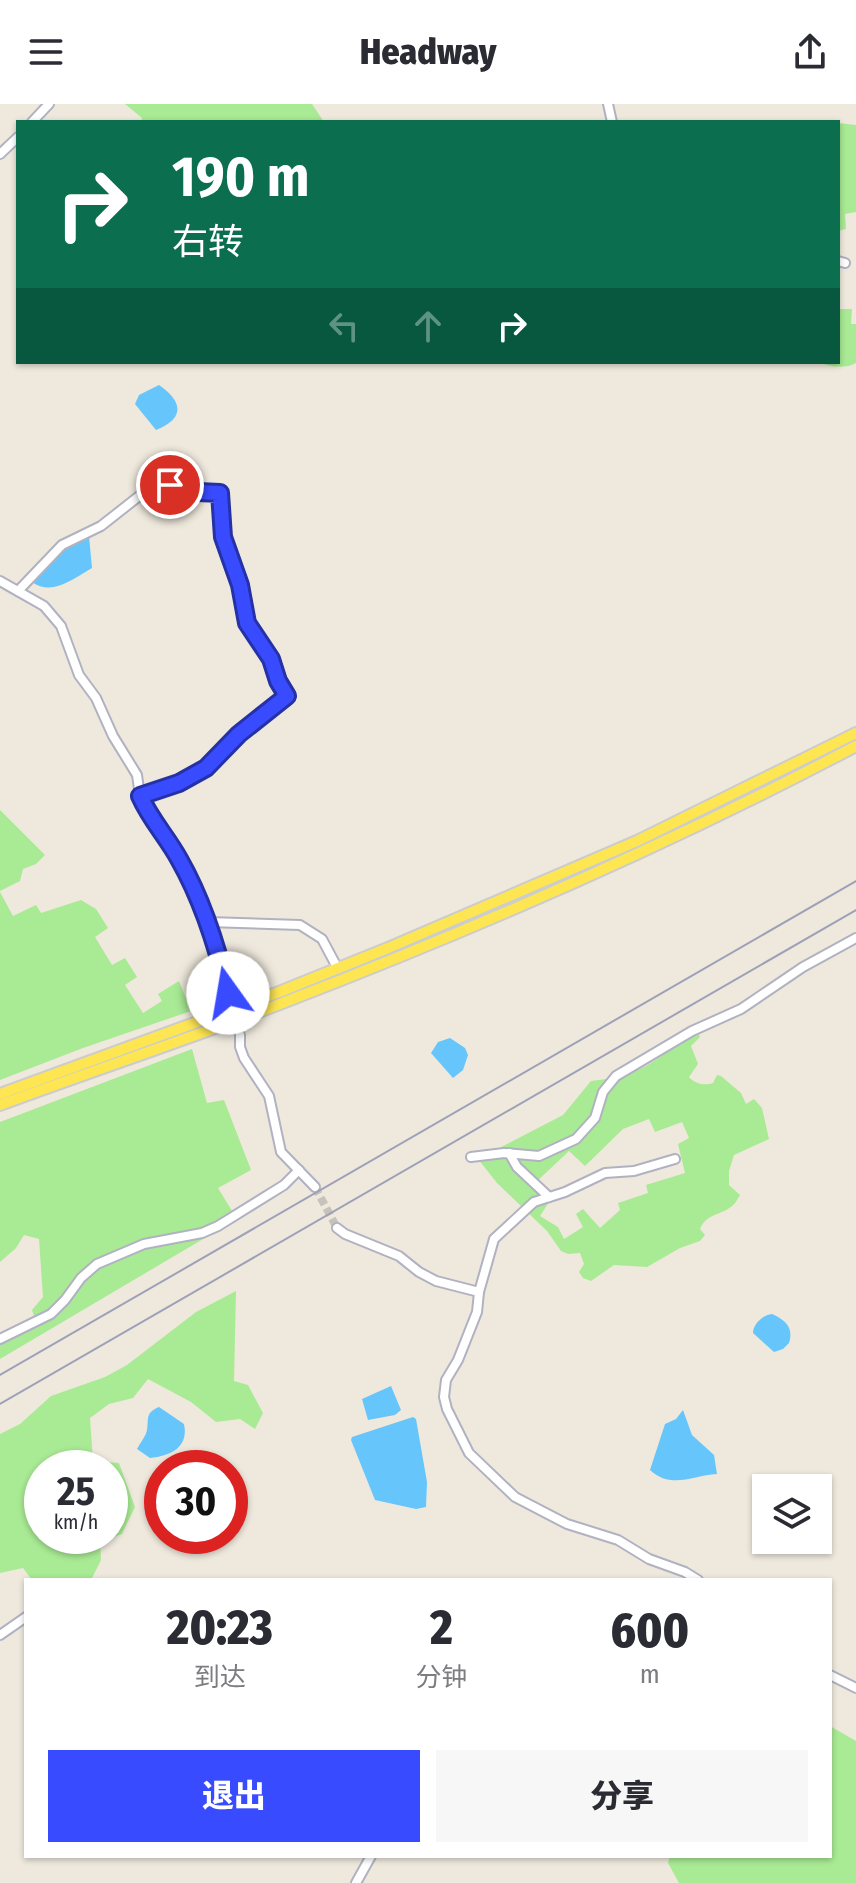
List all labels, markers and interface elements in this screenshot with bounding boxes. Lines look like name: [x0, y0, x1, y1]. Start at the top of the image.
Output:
icon: menu: [24, 30, 68, 74]
text: Headway: [360, 30, 496, 74]
icon: share: [788, 30, 832, 74]
text: 190 m: [172, 144, 310, 211]
icon: right: [40, 152, 144, 256]
text: 右转: [172, 220, 244, 264]
icon: left: [322, 304, 366, 348]
icon: ahead: [406, 304, 450, 348]
icon: right: [490, 304, 534, 348]
pin: [136, 451, 204, 519]
icon: arrive: [148, 463, 192, 507]
position arrow: [186, 951, 270, 1035]
speed limit sign: 30: [144, 1450, 248, 1554]
text: 25: [57, 1468, 95, 1516]
map controls: [752, 1474, 832, 1554]
button: layers: [752, 1474, 832, 1554]
text: km/h: [54, 1510, 98, 1534]
text: 20:23: [167, 1599, 273, 1657]
text: 2: [430, 1599, 453, 1657]
text: 600: [610, 1602, 689, 1660]
text: m: [640, 1659, 660, 1690]
text: 到达: [194, 1662, 246, 1693]
text: 分钟: [416, 1662, 468, 1693]
button: 退出: [48, 1750, 420, 1842]
button: 分享: [436, 1750, 808, 1842]

